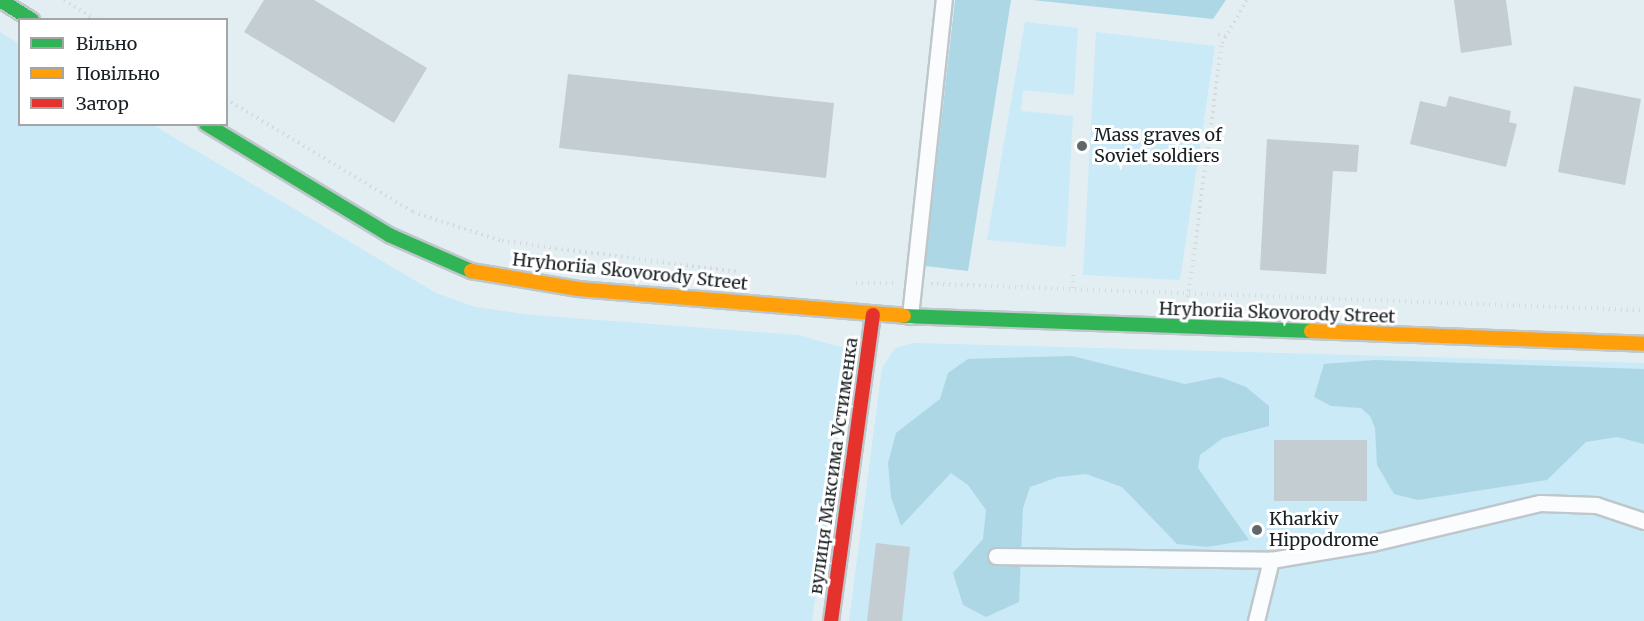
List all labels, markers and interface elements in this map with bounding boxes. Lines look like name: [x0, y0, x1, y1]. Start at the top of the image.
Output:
legend: [18, 18, 228, 126]
text: Вільно: [76, 32, 137, 55]
text: Повільно: [76, 62, 160, 85]
text: Затор: [76, 92, 129, 115]
place label: Mass graves of Soviet soldiers: [1094, 125, 1222, 168]
marker: Mass graves of Soviet soldiers: [1075, 139, 1089, 153]
street label: Hryhoriia Skovorody Street: [511, 249, 749, 295]
street label: Hryhoriia Skovorody Street: [1158, 298, 1396, 328]
street label: вулиця Максима Устименка: [805, 336, 863, 596]
place label: Kharkiv Hippodrome: [1269, 509, 1379, 552]
marker: Kharkiv Hippodrome: [1250, 523, 1264, 537]

